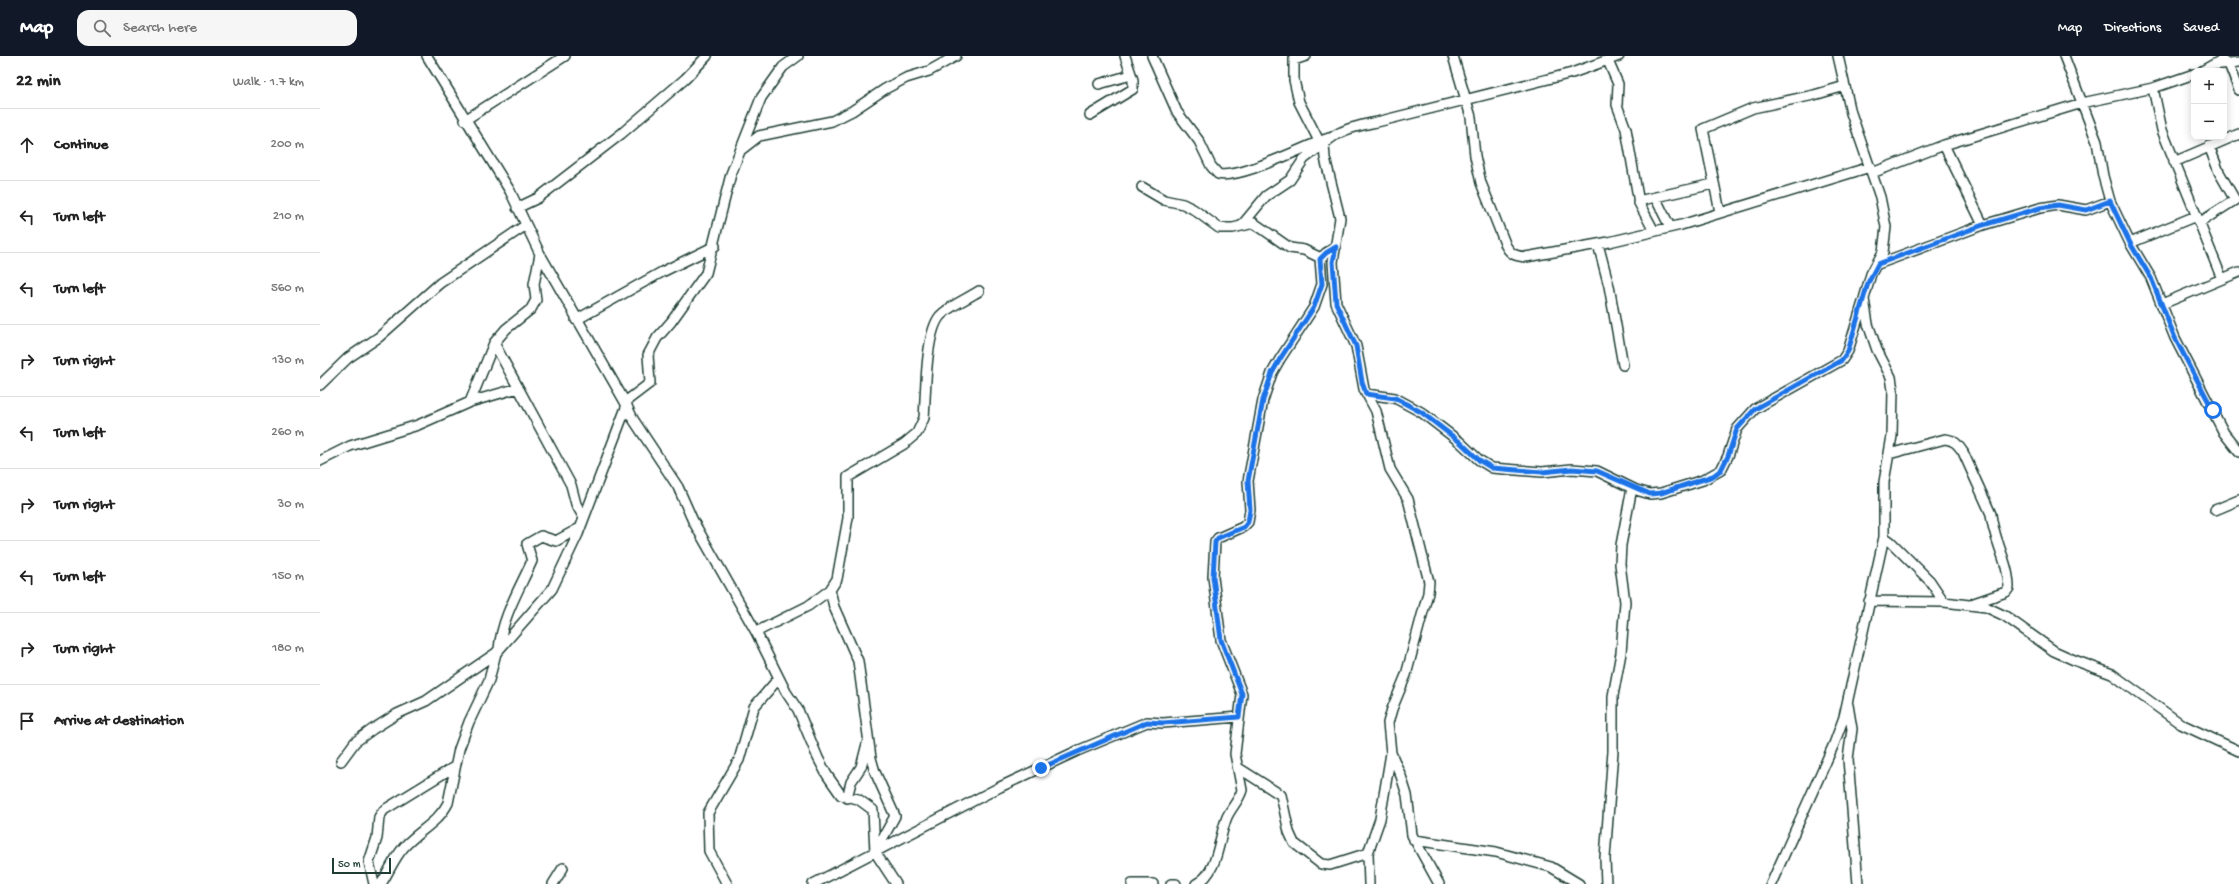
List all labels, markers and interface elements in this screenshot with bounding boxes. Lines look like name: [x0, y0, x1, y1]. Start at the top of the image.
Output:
search box: [77, 10, 357, 46]
text: Map: [20, 17, 53, 40]
icon: search: [91, 17, 113, 39]
text: Search here: [123, 19, 197, 37]
text: Map: [2058, 20, 2082, 37]
text: Directions: [2104, 20, 2161, 37]
text: Saved: [2183, 20, 2219, 37]
map controls: [2191, 68, 2227, 140]
button: +: [2191, 68, 2227, 104]
text: 22 min: [16, 72, 61, 92]
text: Walk · 1.7 km: [233, 75, 304, 90]
button: −: [2191, 104, 2227, 140]
icon: ahead: [16, 134, 38, 156]
text: Continue: [54, 136, 108, 154]
text: 200 m: [271, 137, 304, 152]
icon: left: [16, 206, 38, 228]
text: Turn left: [54, 208, 105, 226]
text: 210 m: [273, 209, 304, 224]
icon: left: [16, 278, 38, 300]
text: Turn left: [54, 280, 105, 298]
text: 560 m: [271, 281, 304, 296]
icon: right: [16, 350, 38, 372]
text: Turn right: [54, 352, 114, 370]
text: 130 m: [272, 353, 304, 368]
route start: [2204, 401, 2222, 419]
icon: left: [16, 422, 38, 444]
text: Turn left: [54, 424, 105, 442]
text: 260 m: [271, 425, 304, 440]
icon: right: [16, 494, 38, 516]
text: Turn right: [54, 496, 114, 514]
text: 30 m: [278, 497, 304, 512]
icon: left: [16, 566, 38, 588]
text: Turn left: [54, 568, 105, 586]
text: 150 m: [272, 569, 304, 584]
icon: right: [16, 638, 38, 660]
text: Turn right: [54, 640, 114, 658]
text: 180 m: [272, 641, 304, 656]
icon: arrive: [16, 710, 38, 732]
text: Arrive at destination: [54, 712, 184, 730]
route end: [1032, 759, 1050, 777]
scale bar: [332, 856, 391, 875]
text: 50 m: [338, 859, 360, 871]

